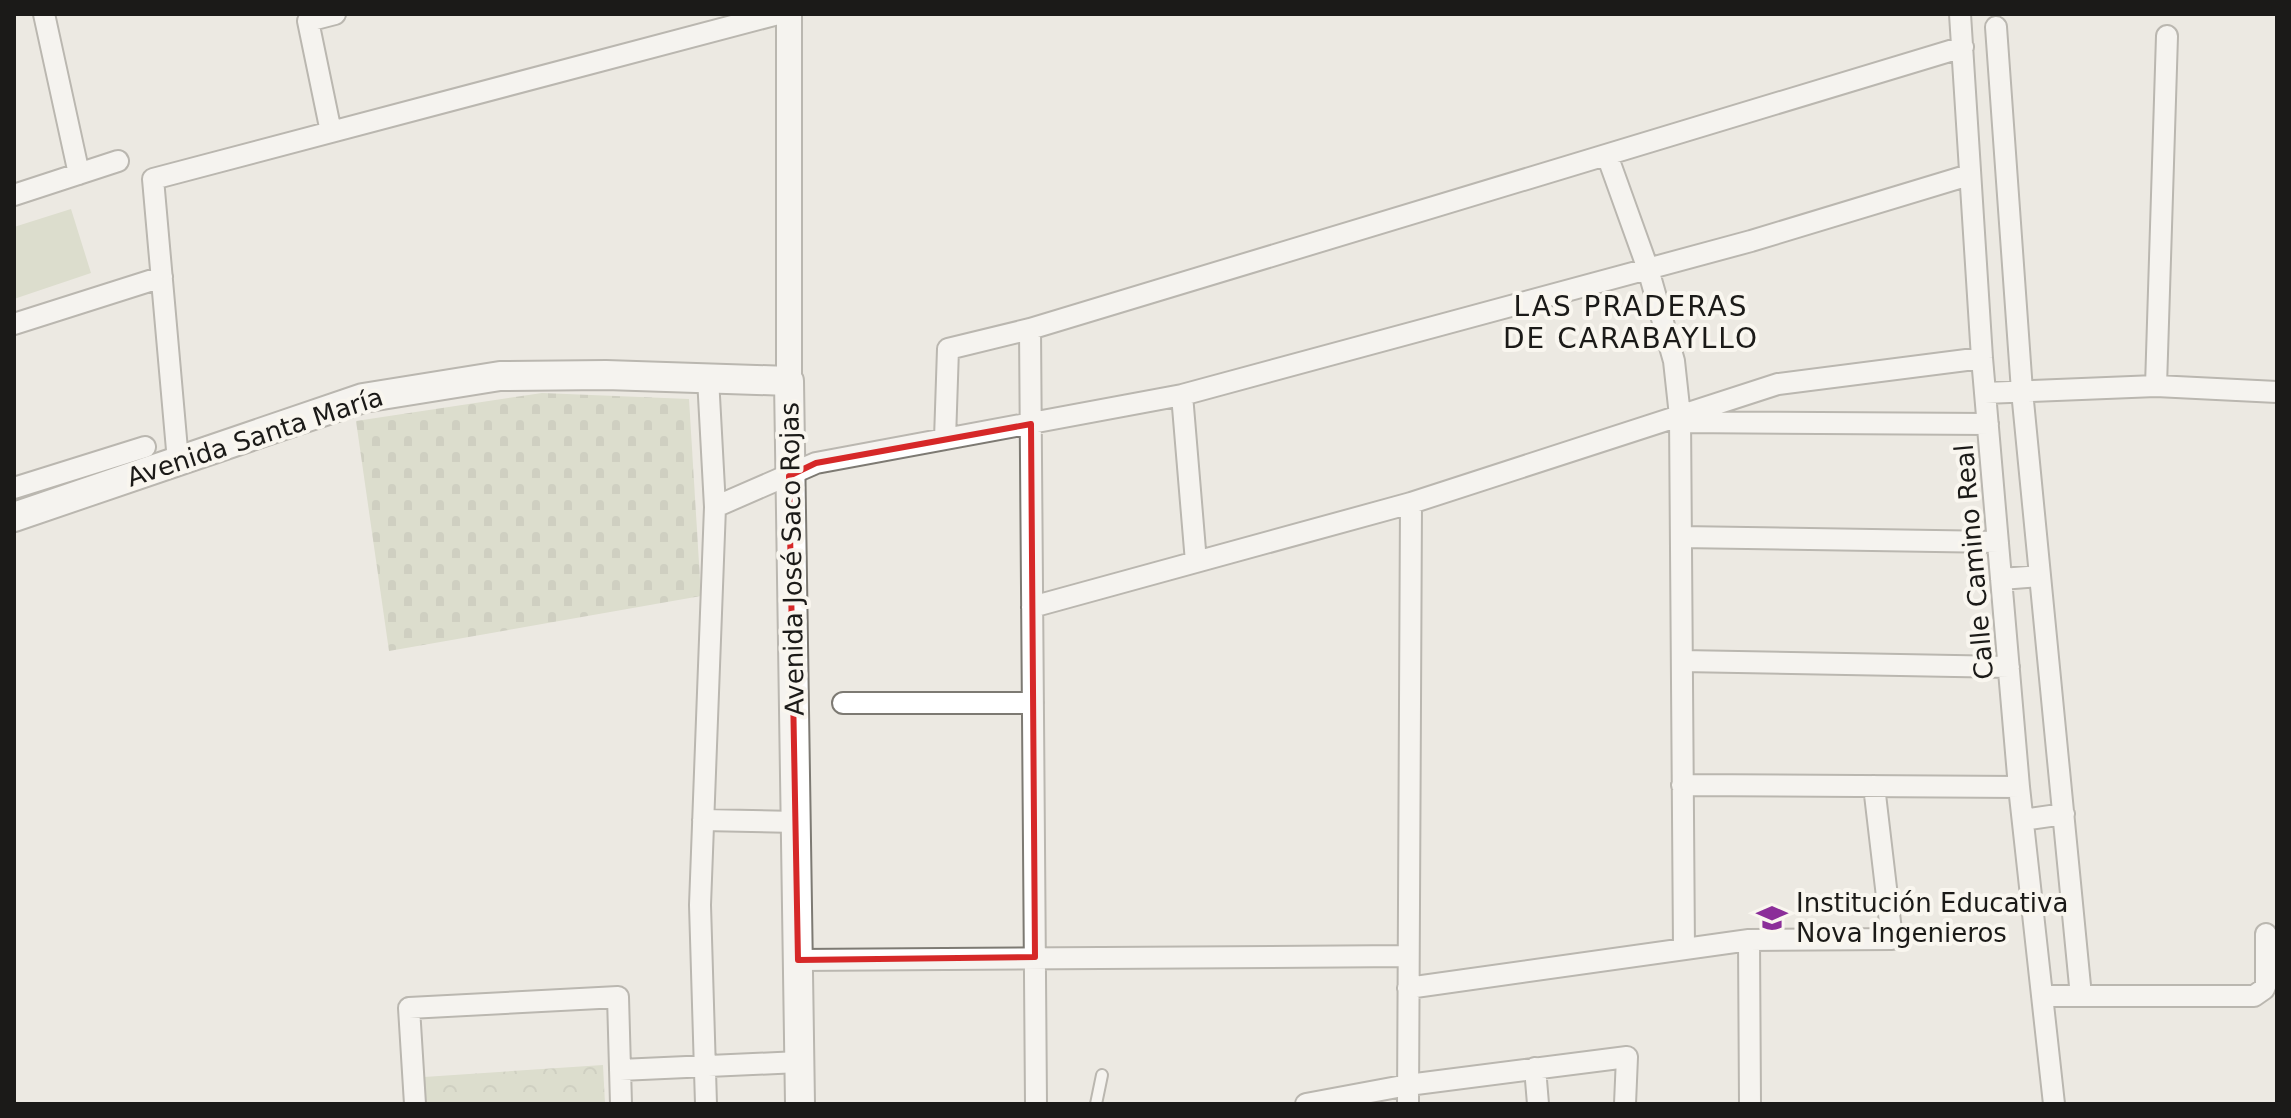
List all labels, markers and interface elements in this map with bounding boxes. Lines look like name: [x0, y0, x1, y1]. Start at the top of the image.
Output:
district label: LAS PRADERAS DE CARABAYLLO: [1503, 290, 1759, 355]
street label: Avenida Santa María: [123, 381, 387, 493]
street label: Avenida José Saco Rojas: [774, 402, 810, 716]
street label: Calle Camino Real: [1949, 443, 1999, 681]
place label: Institución Educativa Nova Ingenieros: [1796, 888, 2068, 948]
school or university icon: Institución Educativa Nova Ingenieros: [1755, 901, 1789, 935]

